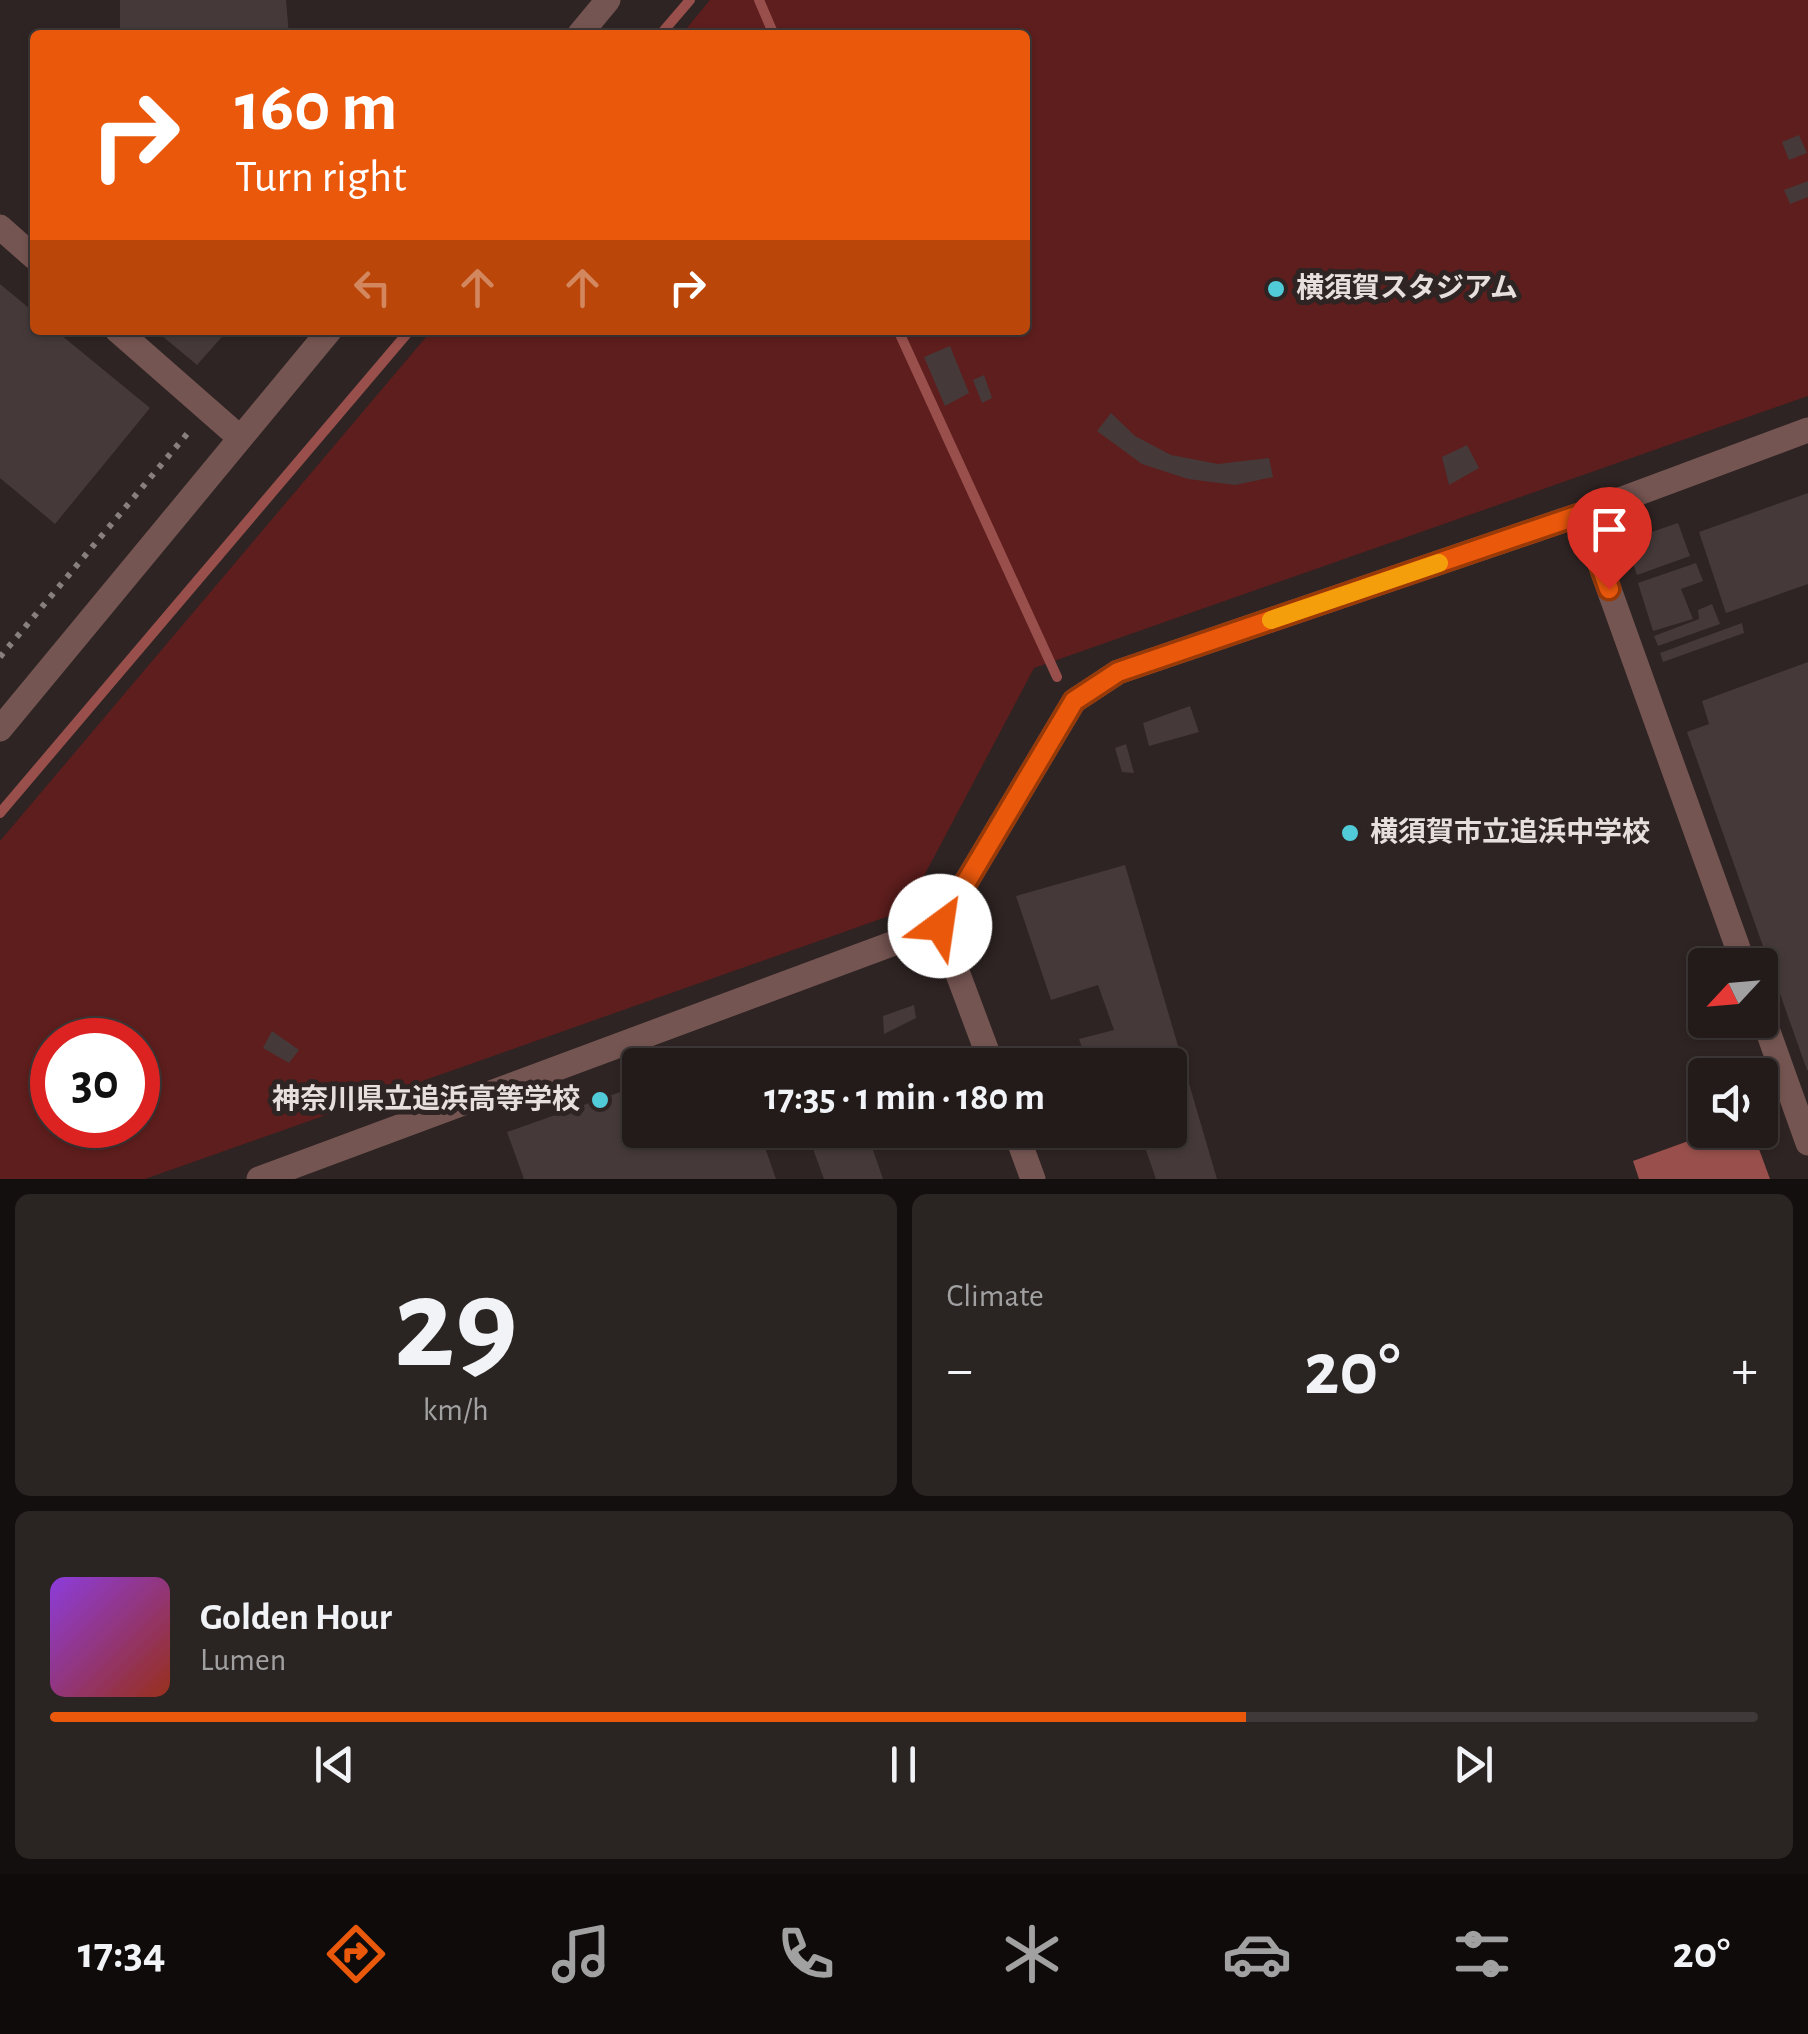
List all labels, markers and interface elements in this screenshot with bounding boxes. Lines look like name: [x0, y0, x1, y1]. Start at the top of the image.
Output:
icon: right: [70, 70, 200, 200]
text: 160 m: [235, 73, 398, 143]
text: Turn right: [235, 155, 407, 200]
icon: left: [345, 260, 400, 315]
icon: ahead: [450, 260, 505, 315]
icon: ahead: [555, 260, 610, 315]
icon: right: [660, 260, 715, 315]
place label: 横須賀スタジアム: [1296, 273, 1518, 303]
marker: 横須賀スタジアム: [1265, 278, 1287, 300]
pin: [1567, 487, 1652, 590]
icon: arrive: [1582, 502, 1637, 557]
place label: 横須賀市立追浜中学校: [1370, 817, 1650, 847]
marker: 横須賀市立追浜中学校: [1339, 822, 1361, 844]
position arrow: [888, 874, 992, 978]
north arrow: [1688, 948, 1778, 1038]
map controls: [1688, 948, 1778, 1148]
speed limit sign: 30: [30, 1018, 160, 1148]
button: sound: [1688, 1058, 1778, 1148]
text: 17:35 · 1 min · 180 m: [764, 1079, 1045, 1117]
place label: 神奈川県立追浜高等学校: [272, 1083, 580, 1114]
marker: 神奈川県立追浜高等学校: [589, 1089, 611, 1111]
text: 29: [394, 1261, 518, 1391]
text: Climate: [947, 1280, 1044, 1312]
text: 20°: [1304, 1333, 1400, 1408]
text: −: [947, 1343, 973, 1398]
text: +: [1732, 1343, 1758, 1398]
text: km/h: [423, 1394, 489, 1426]
text: Golden Hour: [200, 1599, 392, 1637]
text: Lumen: [200, 1644, 286, 1676]
icon: previous: [307, 1737, 362, 1792]
icon: pause: [876, 1737, 931, 1792]
icon: next: [1446, 1737, 1501, 1792]
icon: directions: [321, 1919, 391, 1989]
icon: music: [546, 1919, 616, 1989]
icon: phone: [771, 1919, 841, 1989]
icon: climate: [997, 1919, 1067, 1989]
icon: car: [1222, 1919, 1292, 1989]
icon: filters: [1447, 1919, 1517, 1989]
text: 17:34: [78, 1931, 166, 1976]
text: 20°: [1672, 1931, 1730, 1976]

